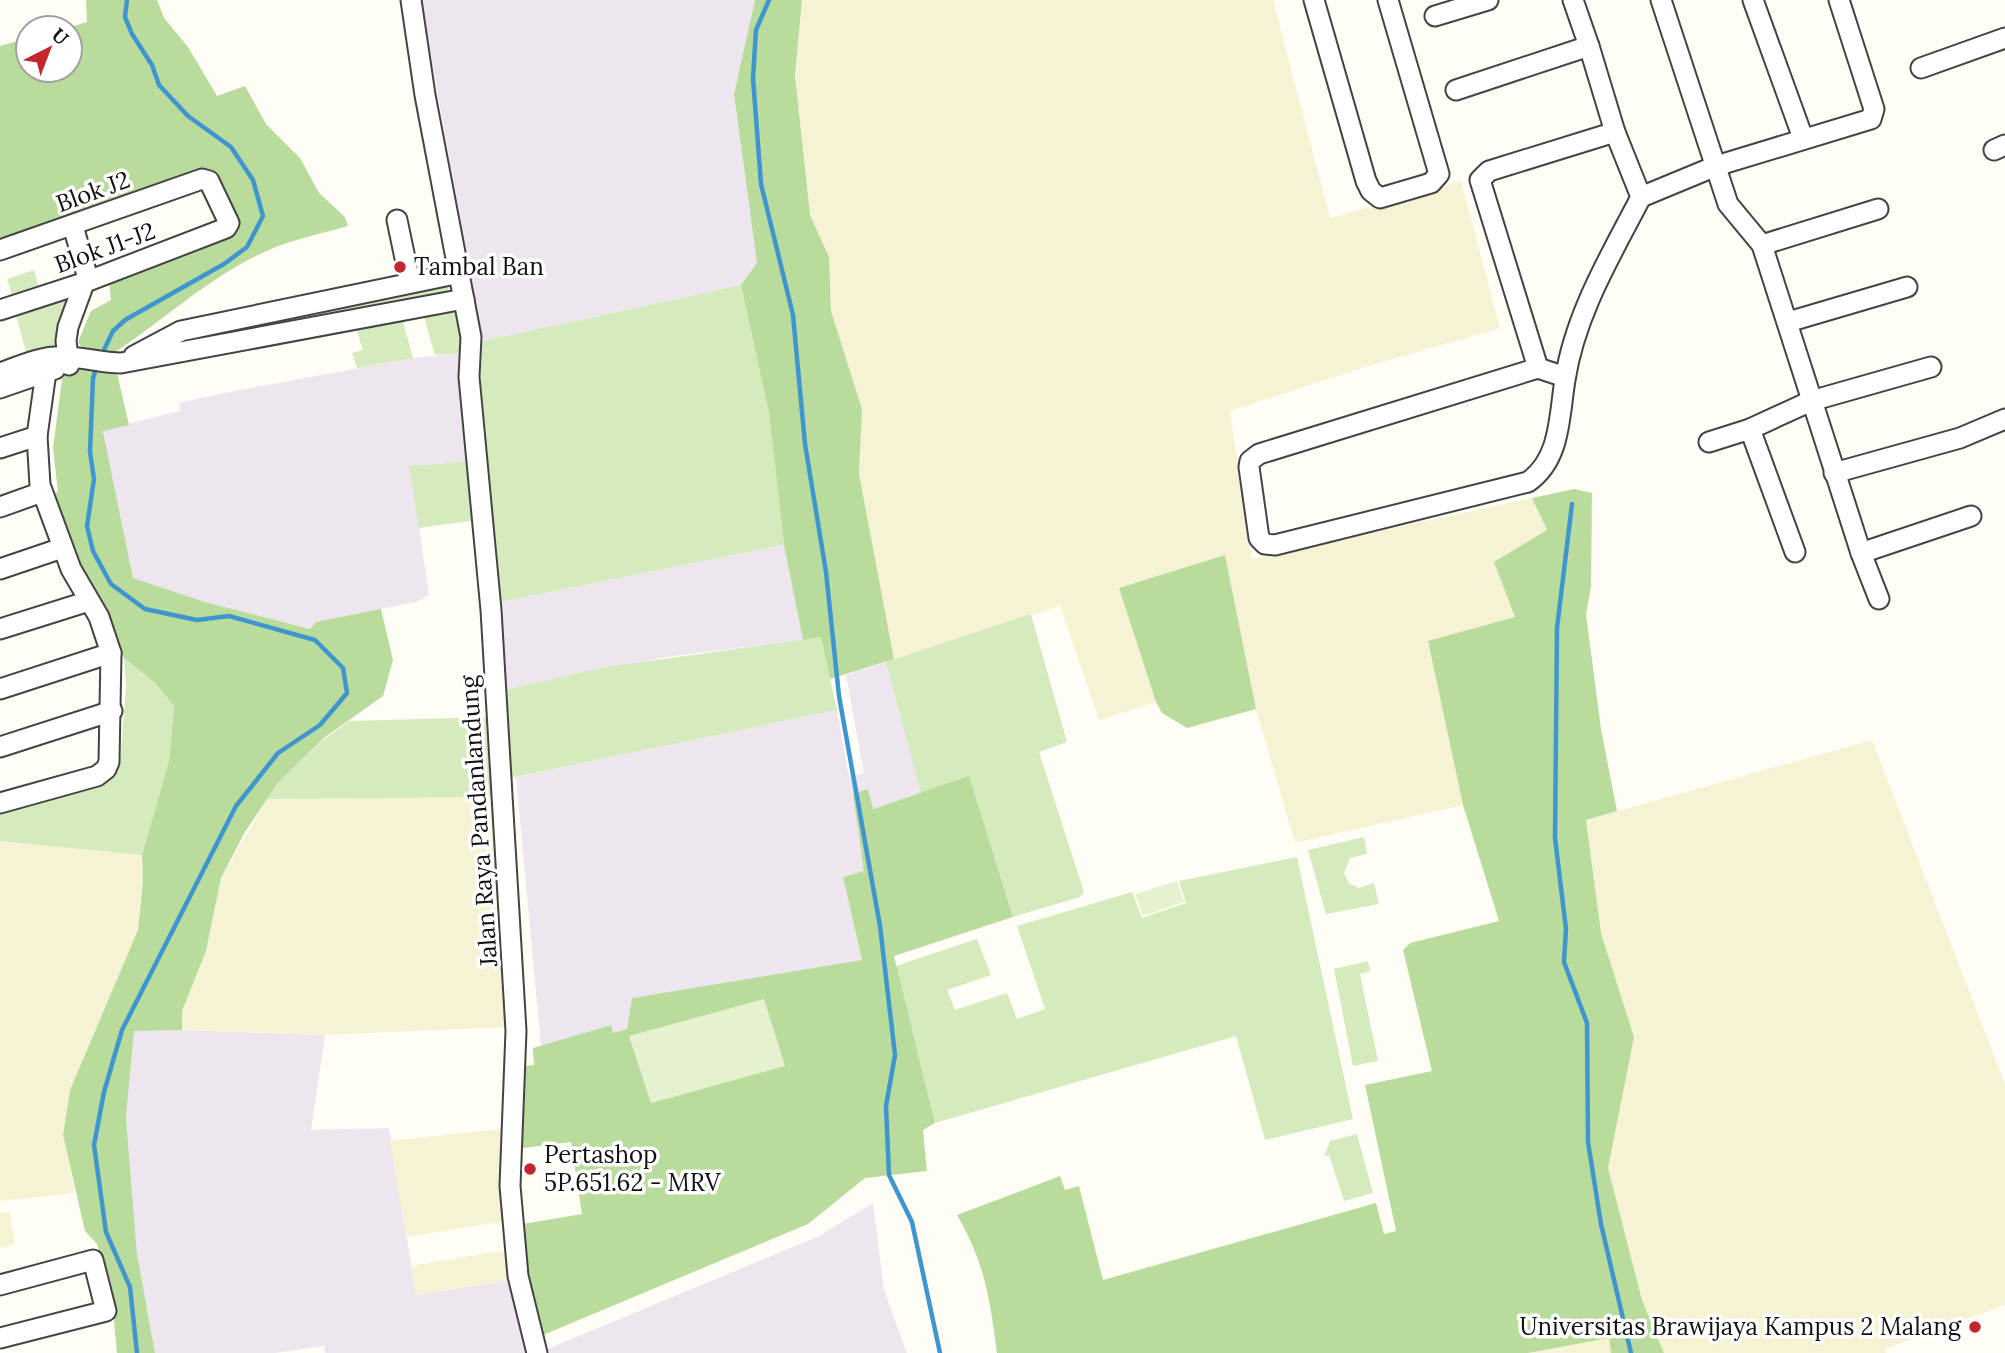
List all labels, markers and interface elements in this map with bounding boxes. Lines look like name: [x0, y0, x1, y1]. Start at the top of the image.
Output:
north arrow: [14, 14, 84, 84]
text: U: [47, 23, 74, 50]
street label: Blok J2: [52, 164, 134, 219]
street label: Blok J1-J2: [50, 215, 159, 280]
place label: Tambal Ban: [414, 251, 544, 282]
marker: Tambal Ban: [392, 259, 408, 275]
street label: Jalan Raya Pandanlandung: [453, 674, 504, 969]
place label: Pertashop 5P.651.62 - MRV: [544, 1139, 722, 1198]
marker: Pertashop 5P.651.62 - MRV: [522, 1161, 538, 1177]
place label: Universitas Brawijaya Kampus 2 Malang: [1519, 1311, 1962, 1342]
marker: Universitas Brawijaya Kampus 2 Malang: [1967, 1319, 1983, 1335]

